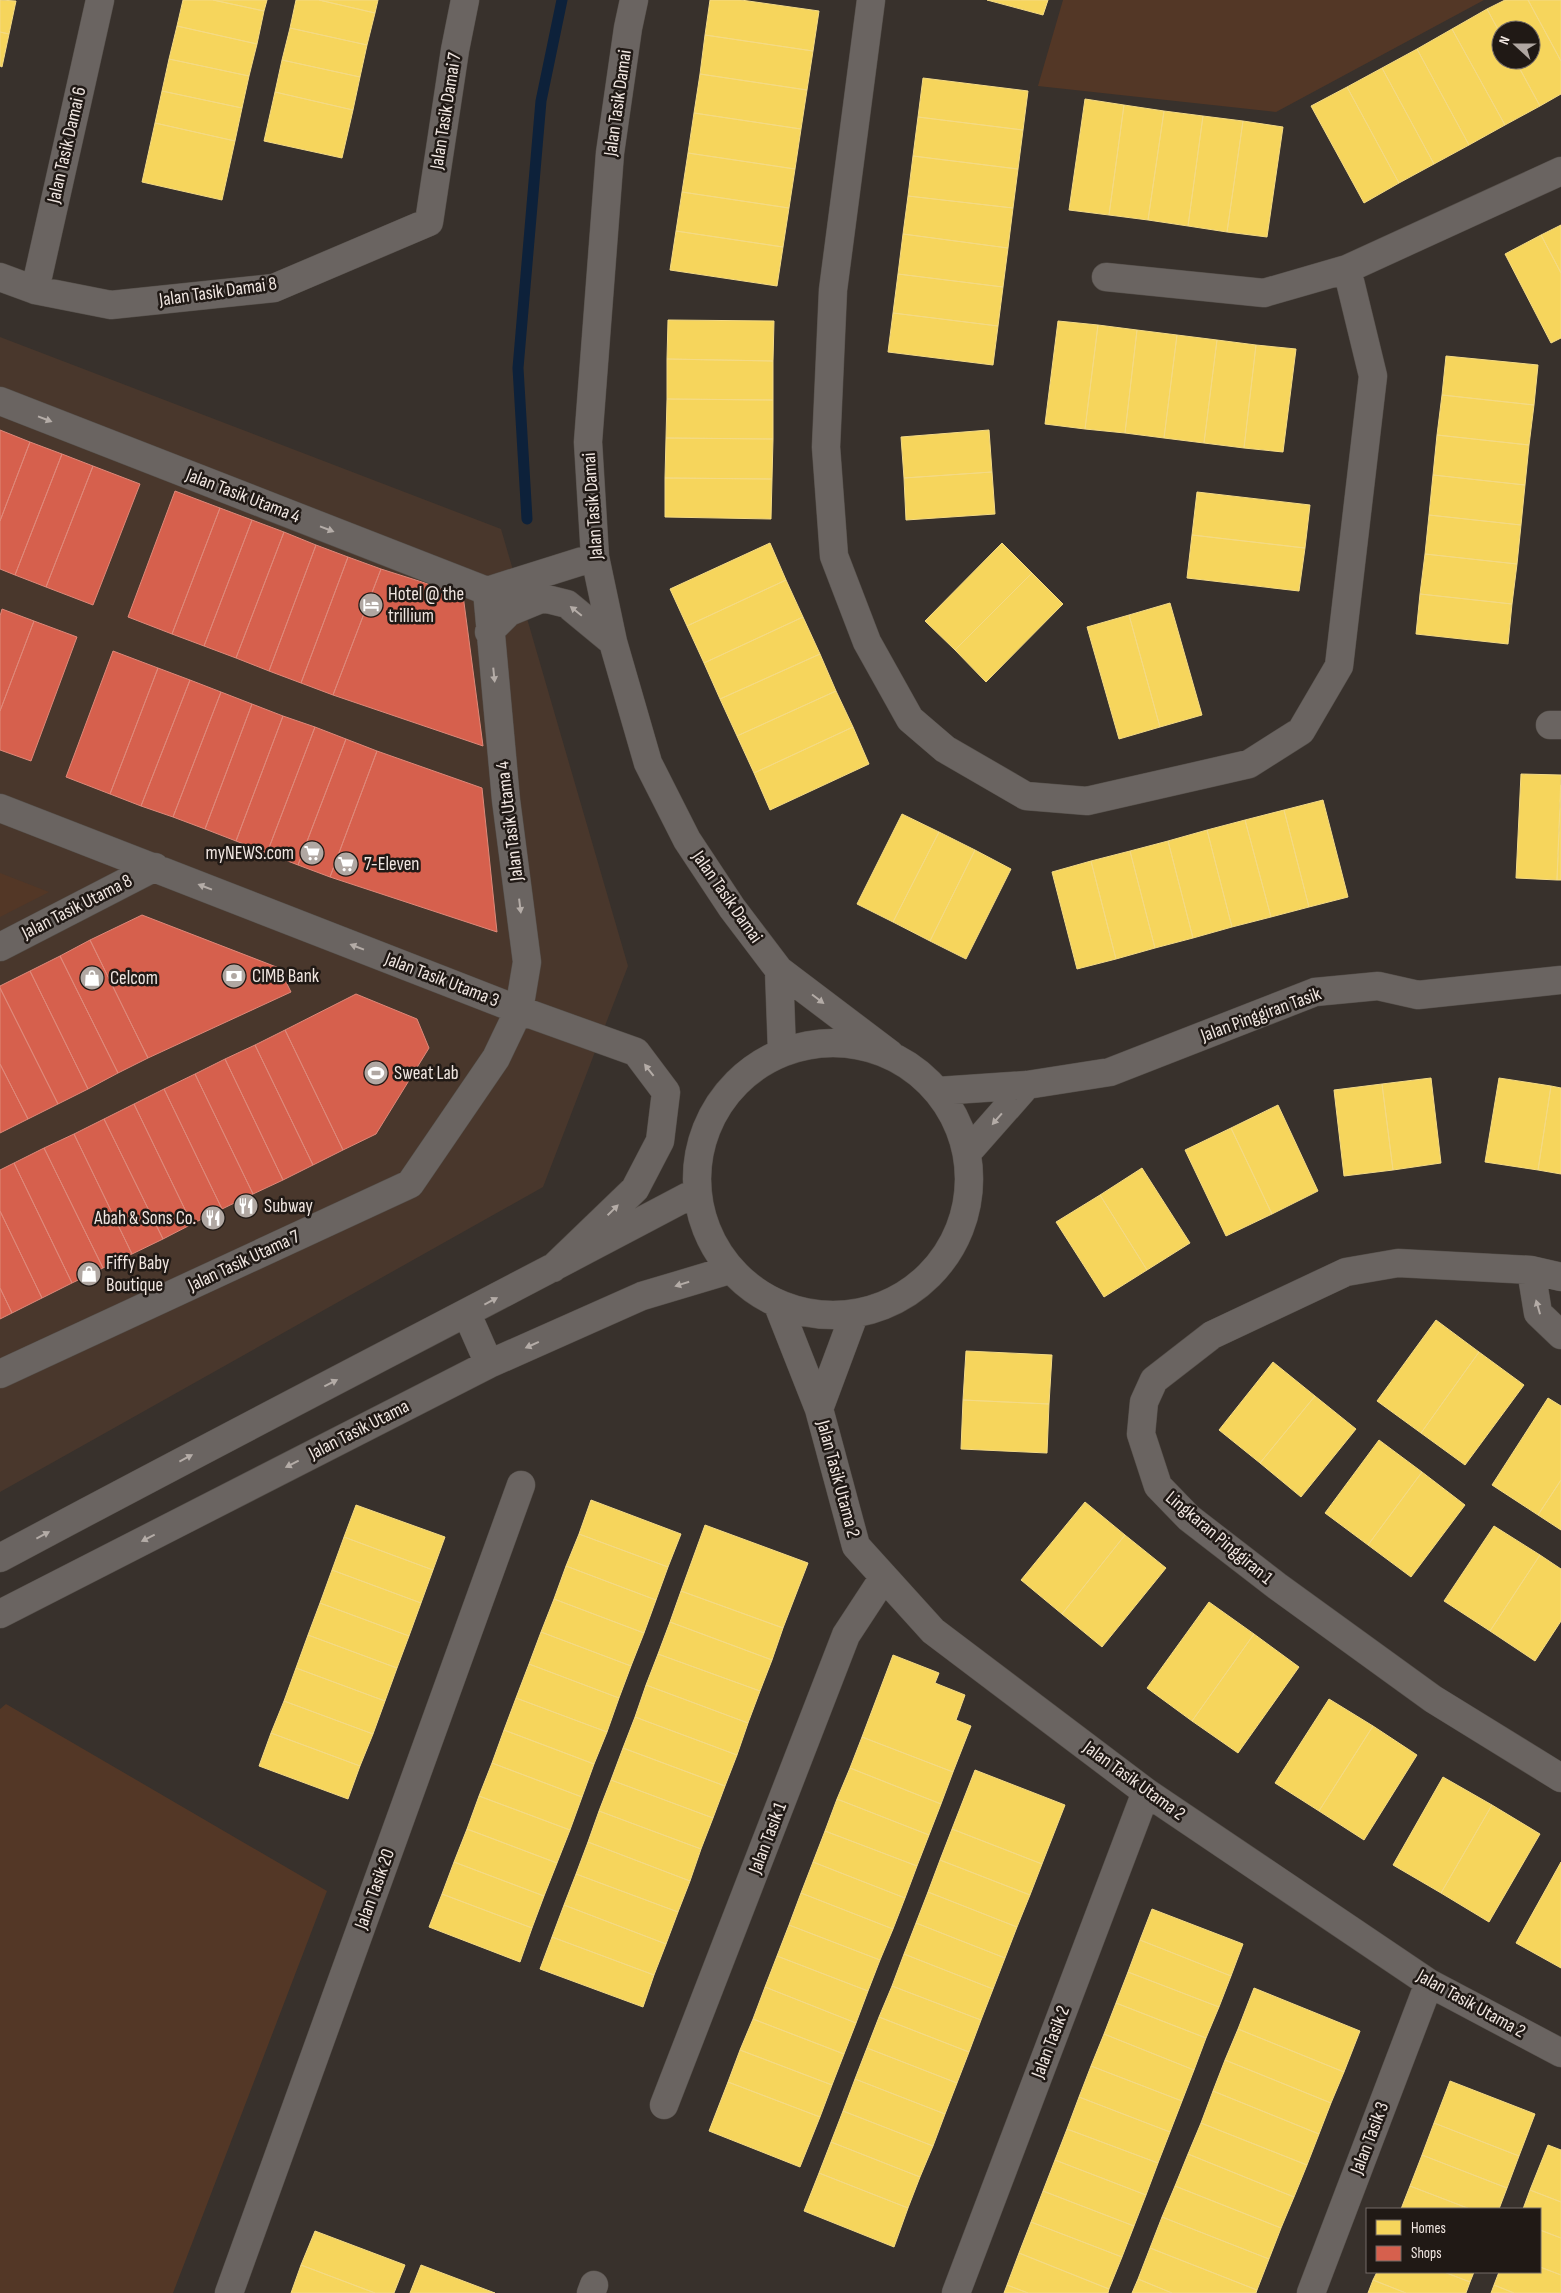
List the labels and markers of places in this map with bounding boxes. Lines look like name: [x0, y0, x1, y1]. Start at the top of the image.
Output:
place label: Hotel @ the trillium: [388, 583, 464, 628]
hotel icon: Hotel @ the trillium: [358, 592, 384, 618]
supermarket icon: myNEWS.com: [299, 840, 325, 866]
place label: myNEWS.com: [206, 842, 294, 865]
supermarket icon: 7-Eleven: [333, 851, 359, 877]
place label: 7-Eleven: [364, 853, 419, 876]
bank icon: CIMB Bank: [221, 963, 247, 989]
shop icon: Celcom: [79, 965, 105, 991]
place label: CIMB Bank: [252, 965, 320, 988]
place label: Celcom: [110, 967, 158, 990]
sports icon: Sweat Lab: [363, 1060, 389, 1086]
place label: Sweat Lab: [394, 1062, 459, 1085]
restaurant icon: Subway: [233, 1193, 259, 1219]
place label: Subway: [264, 1195, 313, 1218]
restaurant icon: Abah & Sons Co.: [200, 1205, 226, 1231]
place label: Abah & Sons Co.: [93, 1207, 196, 1230]
place label: Fiffy Baby Boutique: [106, 1252, 170, 1297]
shop icon: Fiffy Baby Boutique: [76, 1261, 102, 1287]

